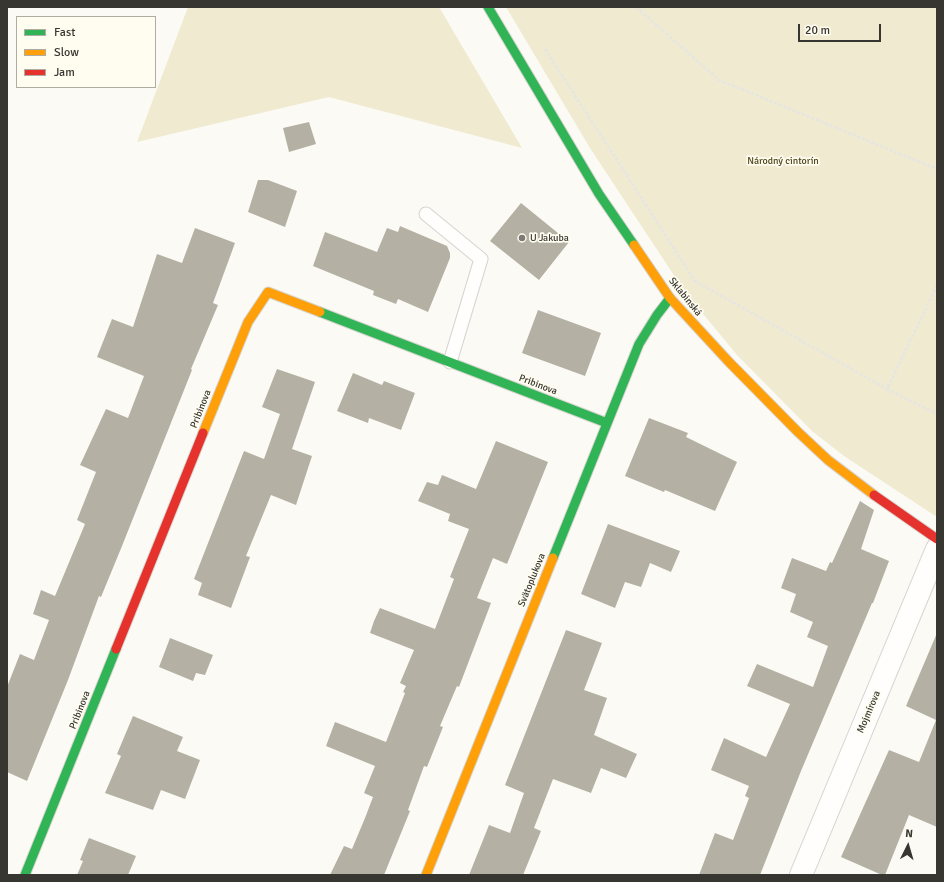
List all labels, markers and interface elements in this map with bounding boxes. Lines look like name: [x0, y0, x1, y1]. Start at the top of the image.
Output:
legend: [16, 16, 156, 88]
scale bar: [800, 16, 883, 42]
text: 20 m: [805, 23, 830, 38]
text: Fast: [54, 25, 75, 40]
text: Slow: [54, 45, 79, 60]
text: Jam: [54, 65, 75, 80]
park label: Národný cintorín: [747, 155, 819, 167]
place label: U Jakuba: [530, 232, 569, 244]
marker: U Jakuba: [517, 233, 527, 243]
street label: Sklabinská: [666, 275, 704, 319]
street label: Pribinova: [517, 372, 559, 398]
street label: Pribinova: [188, 388, 214, 430]
street label: Svätoplukova: [516, 552, 548, 608]
street label: Pribinova: [67, 689, 93, 731]
street label: Mojmírova: [855, 689, 883, 735]
north arrow: [888, 826, 928, 866]
text: N: [905, 827, 913, 840]

